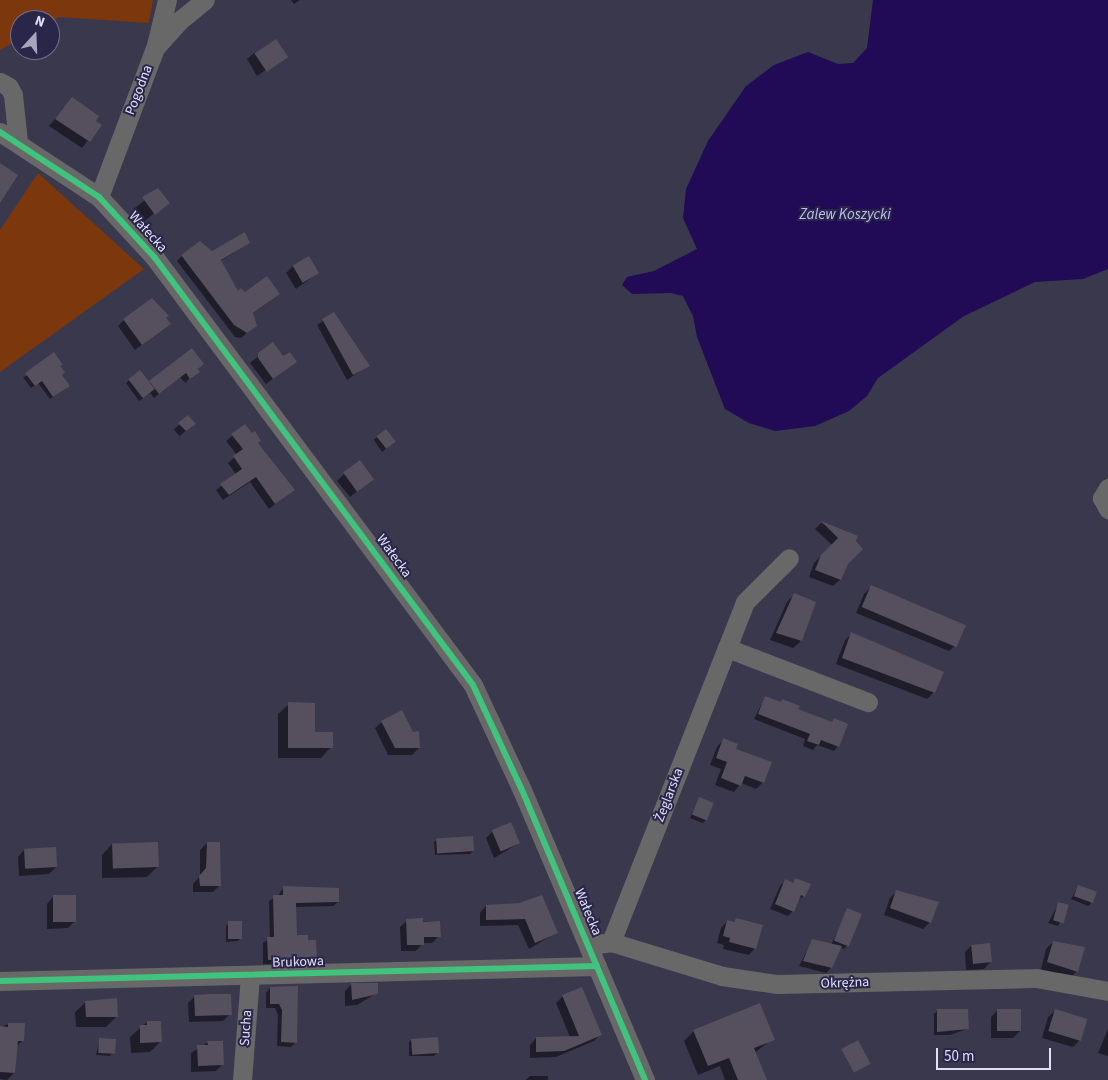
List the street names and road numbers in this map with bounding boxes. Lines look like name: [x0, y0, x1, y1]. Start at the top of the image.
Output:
street label: Pogodna: [122, 63, 156, 117]
street label: Wałecka: [125, 208, 171, 256]
street label: Wałecka: [373, 531, 415, 581]
street label: Żeglarska: [651, 766, 687, 824]
street label: Wałecka: [571, 886, 605, 938]
street label: Brukowa: [272, 953, 324, 971]
street label: Okrężna: [820, 974, 870, 992]
street label: Sucha: [236, 1009, 256, 1047]

